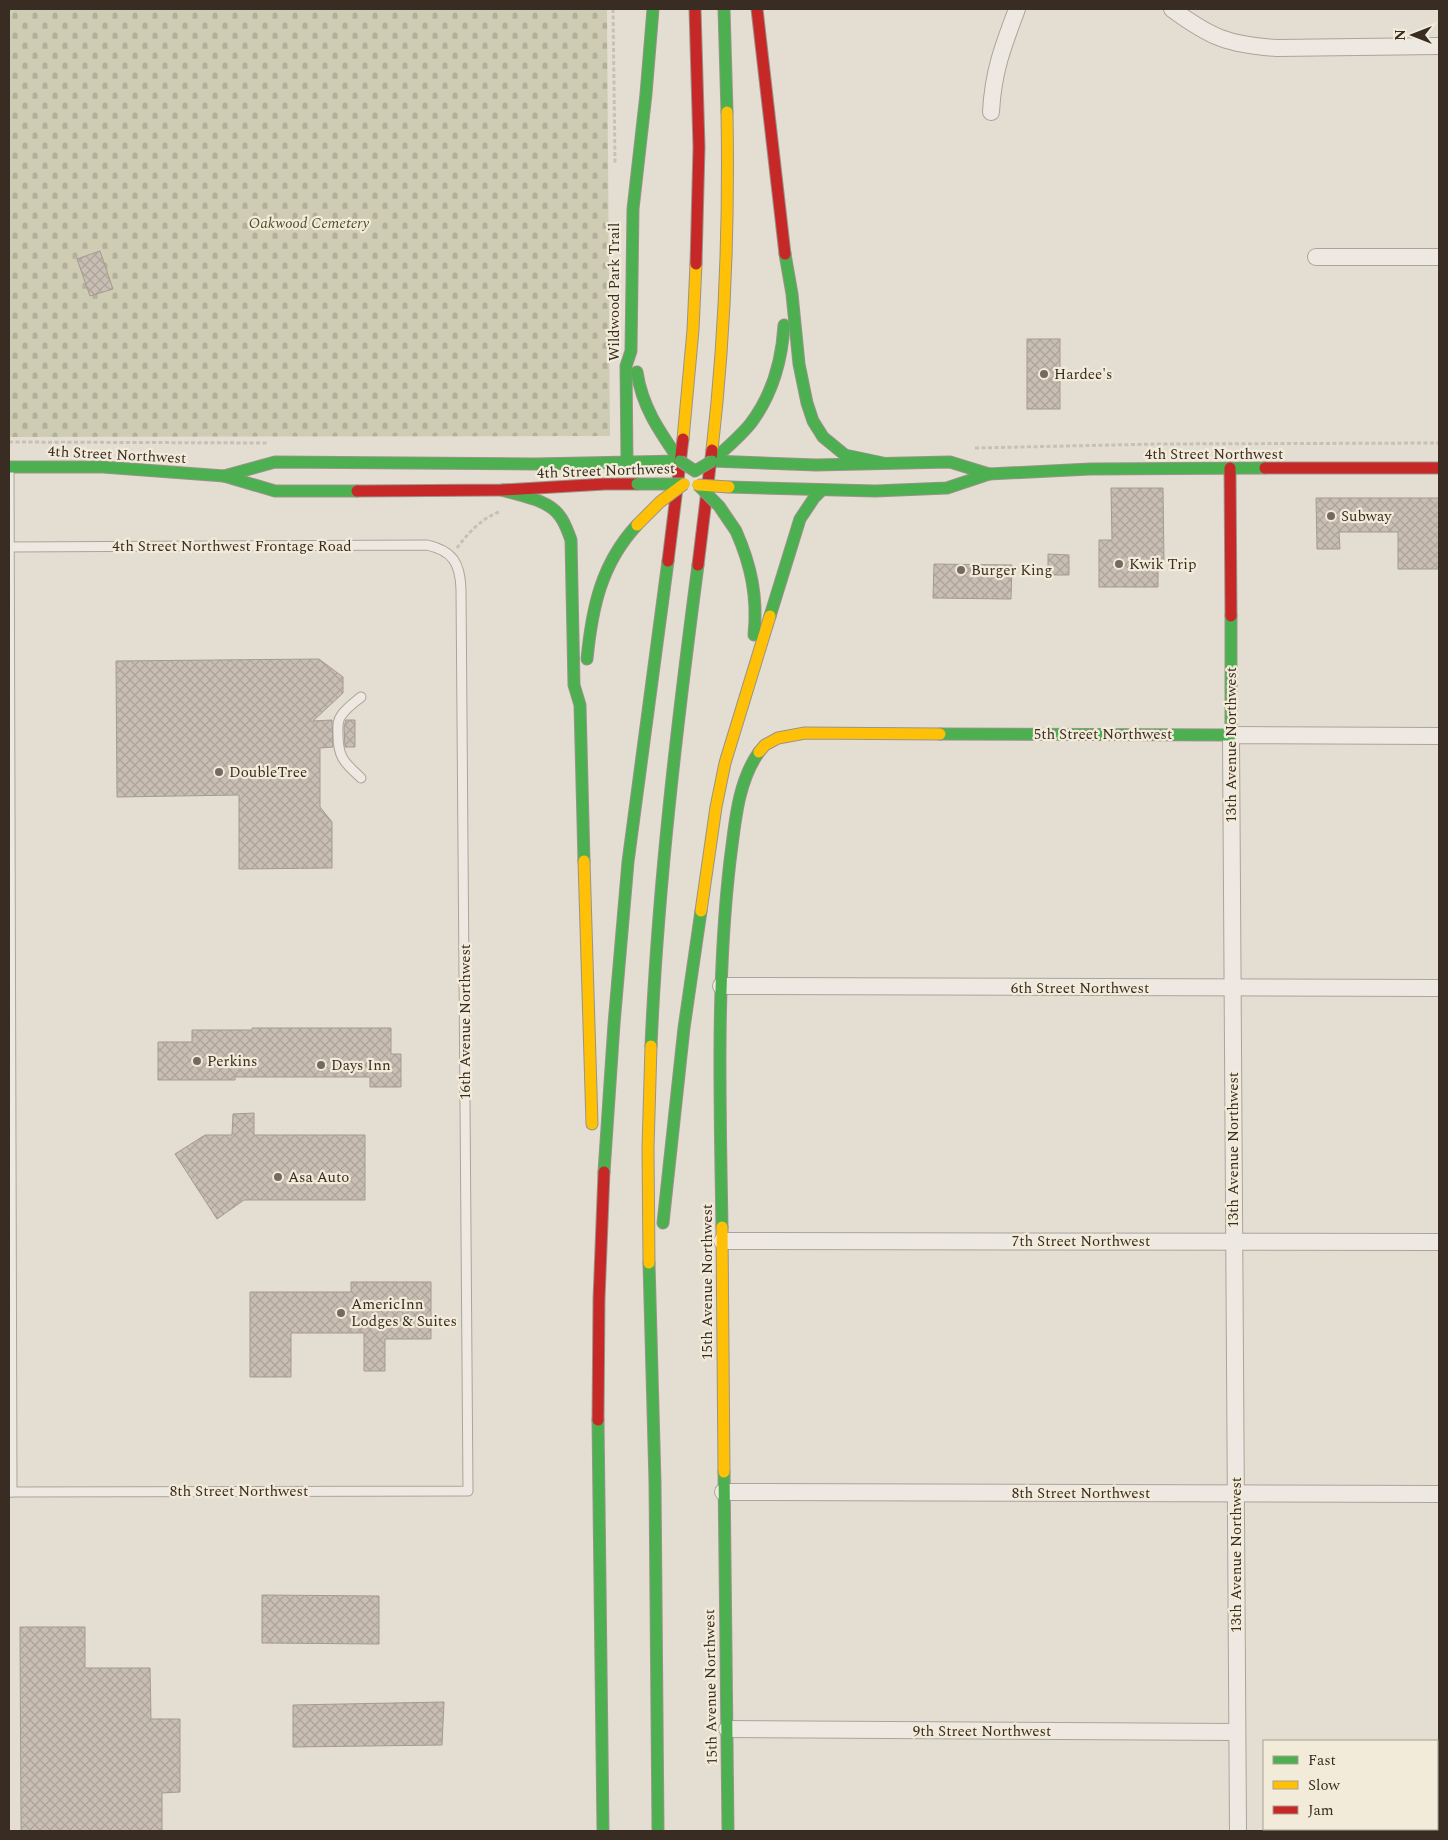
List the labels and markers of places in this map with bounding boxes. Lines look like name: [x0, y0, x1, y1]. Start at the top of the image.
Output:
place label: Hardee's: [1054, 363, 1113, 386]
marker: Hardee's: [1038, 368, 1050, 380]
place label: Subway: [1341, 505, 1392, 528]
marker: Subway: [1325, 510, 1337, 522]
place label: Kwik Trip: [1129, 553, 1196, 576]
marker: Kwik Trip: [1113, 558, 1125, 570]
place label: Burger King: [971, 559, 1052, 582]
marker: Burger King: [955, 564, 967, 576]
place label: DoubleTree: [229, 761, 307, 784]
marker: DoubleTree: [213, 766, 225, 778]
place label: Perkins: [207, 1050, 257, 1073]
place label: Days Inn: [331, 1054, 391, 1077]
marker: Perkins: [191, 1055, 203, 1067]
marker: Days Inn: [315, 1059, 327, 1071]
place label: Asa Auto: [288, 1166, 349, 1189]
marker: Asa Auto: [272, 1171, 284, 1183]
place label: AmericInn Lodges & Suites: [351, 1293, 457, 1333]
marker: AmericInn Lodges & Suites: [335, 1307, 347, 1319]

